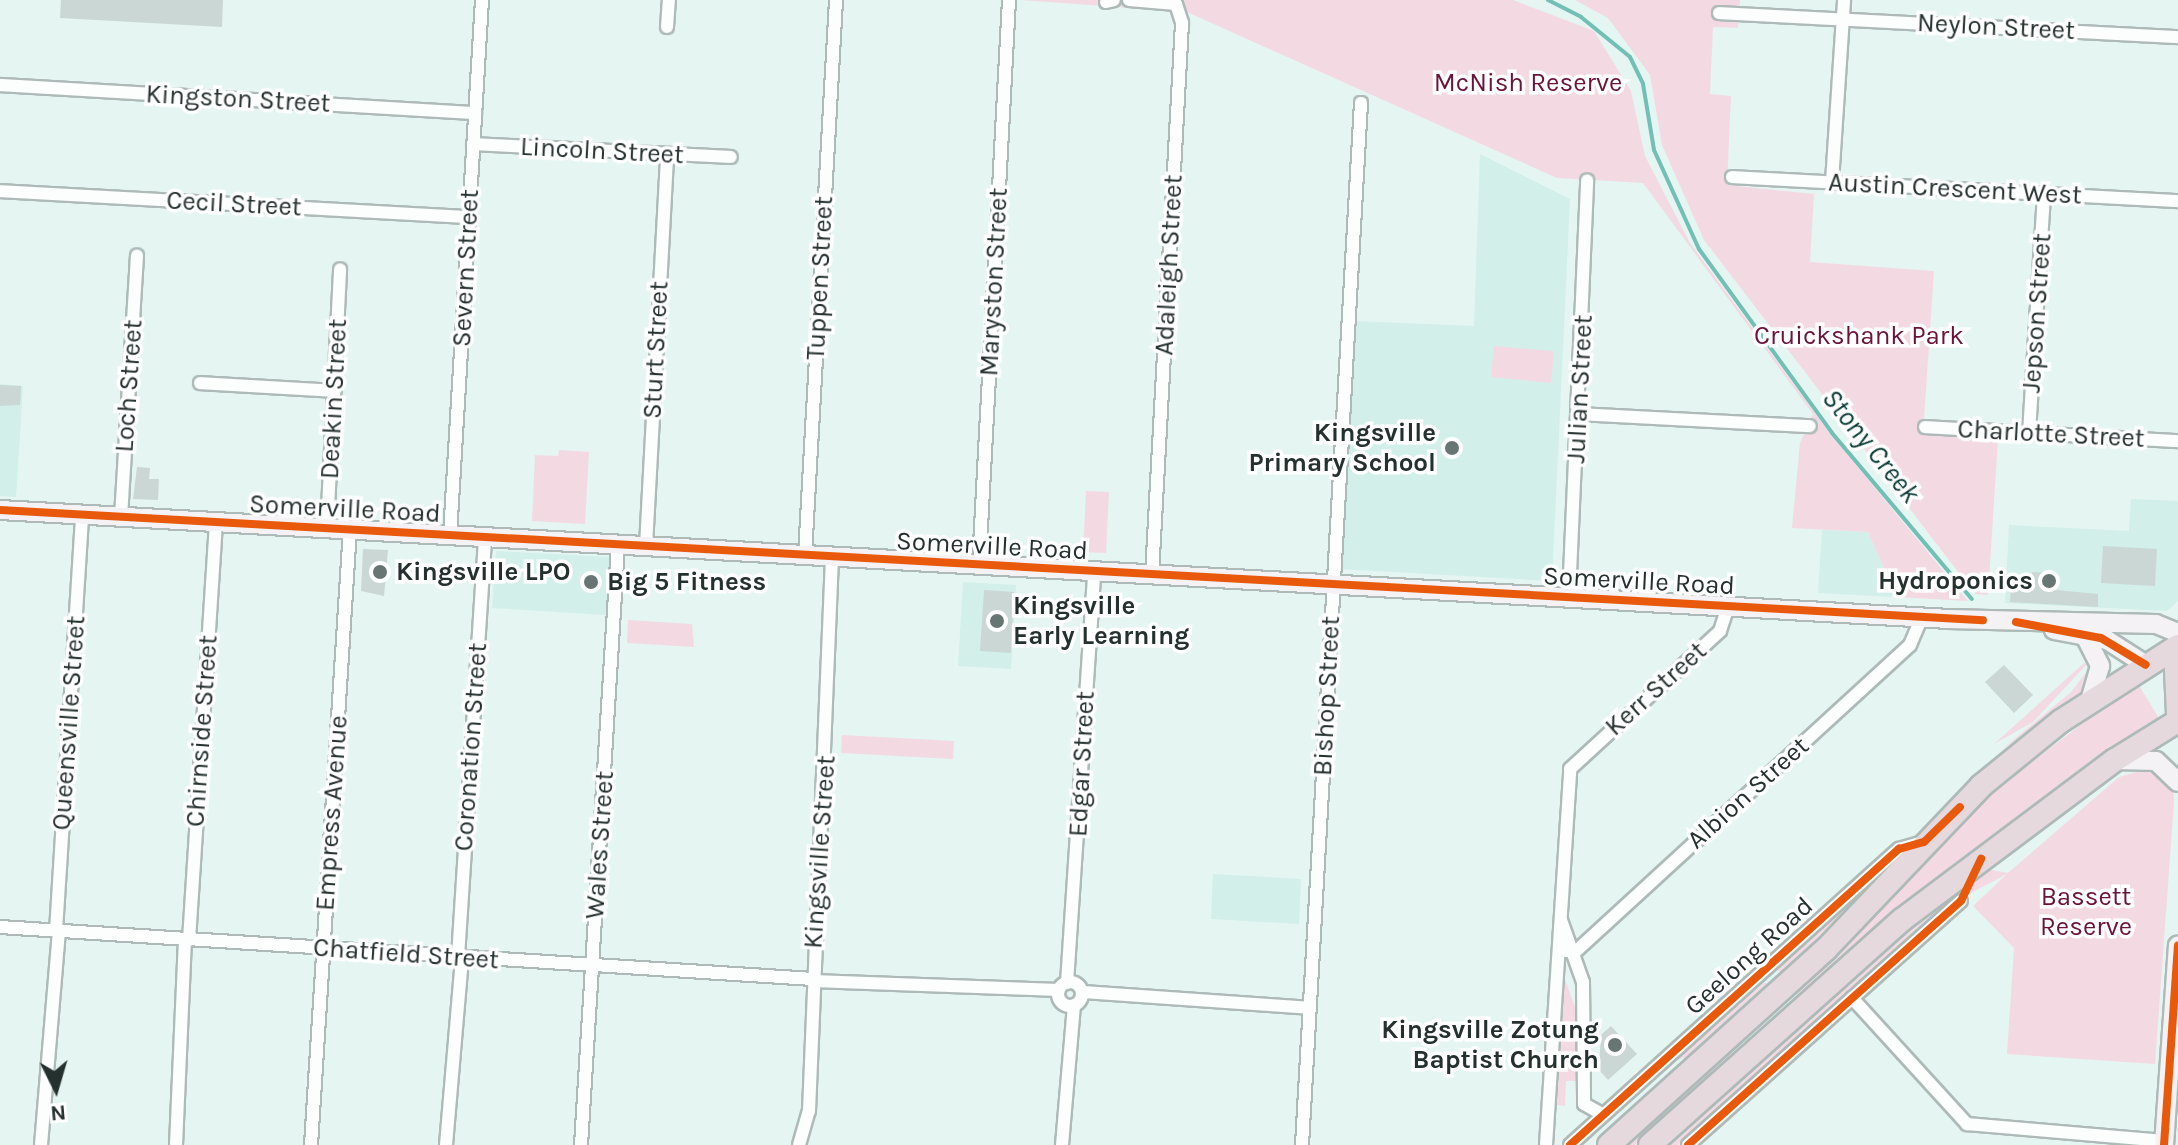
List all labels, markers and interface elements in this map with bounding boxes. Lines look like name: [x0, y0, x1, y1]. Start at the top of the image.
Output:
street label: Neylon Street: [1916, 7, 2076, 47]
park label: McNish Reserve: [1434, 67, 1622, 99]
street label: Kingston Street: [145, 79, 331, 119]
street label: Lincoln Street: [519, 131, 685, 171]
street label: Austin Crescent West: [1828, 167, 2082, 211]
street label: Adaleigh Street: [1149, 174, 1189, 356]
street label: Cecil Street: [166, 185, 302, 223]
street label: Maryston Street: [973, 187, 1015, 377]
street label: Severn Street: [446, 188, 486, 348]
street label: Tuppen Street: [800, 195, 840, 361]
street label: Jepson Street: [2016, 232, 2058, 394]
street label: Sturt Street: [637, 280, 675, 420]
street label: Julian Street: [1561, 314, 1599, 464]
street label: Deakin Street: [314, 318, 354, 480]
street label: Loch Street: [109, 319, 149, 453]
park label: Cruickshank Park: [1754, 320, 1964, 352]
water label: Stony Creek: [1815, 382, 1927, 510]
street label: Charlotte Street: [1957, 414, 2145, 454]
place label: Kingsville Primary School: [1249, 417, 1436, 478]
marker: Kingsville Primary School: [1443, 439, 1461, 457]
street label: Somerville Road: [248, 488, 442, 530]
street label: Somerville Road: [895, 525, 1089, 567]
place label: Kingsville LPO: [396, 556, 570, 588]
street label: Somerville Road: [1542, 560, 1736, 602]
marker: Kingsville LPO: [371, 563, 389, 581]
place label: Hydroponics: [1878, 565, 2033, 597]
place label: Big 5 Fitness: [607, 566, 766, 598]
marker: Hydroponics: [2040, 572, 2058, 590]
marker: Big 5 Fitness: [582, 573, 600, 591]
place label: Kingsville Early Learning: [1013, 590, 1189, 652]
marker: Kingsville Early Learning: [988, 612, 1006, 630]
street label: Queensville Street: [46, 615, 92, 831]
street label: Bishop Street: [1307, 615, 1347, 777]
street label: Chirnside Street: [180, 634, 224, 828]
street label: Kerr Street: [1599, 635, 1713, 743]
street label: Coronation Street: [448, 642, 494, 852]
street label: Edgar Street: [1063, 690, 1101, 838]
street label: Empress Avenue: [310, 714, 354, 912]
street label: Albion Street: [1681, 730, 1815, 856]
street label: Kingsville Street: [798, 754, 842, 950]
street label: Wales Street: [579, 770, 621, 920]
park label: Bassett Reserve: [2040, 881, 2132, 942]
street label: Geelong Road: [1679, 890, 1819, 1022]
street label: Chatfield Street: [312, 932, 500, 976]
place label: Kingsville Zotung Baptist Church: [1381, 1014, 1599, 1076]
marker: Kingsville Zotung Baptist Church: [1606, 1036, 1624, 1054]
north arrow: [16, 1049, 96, 1129]
text: N: [49, 1099, 67, 1127]

